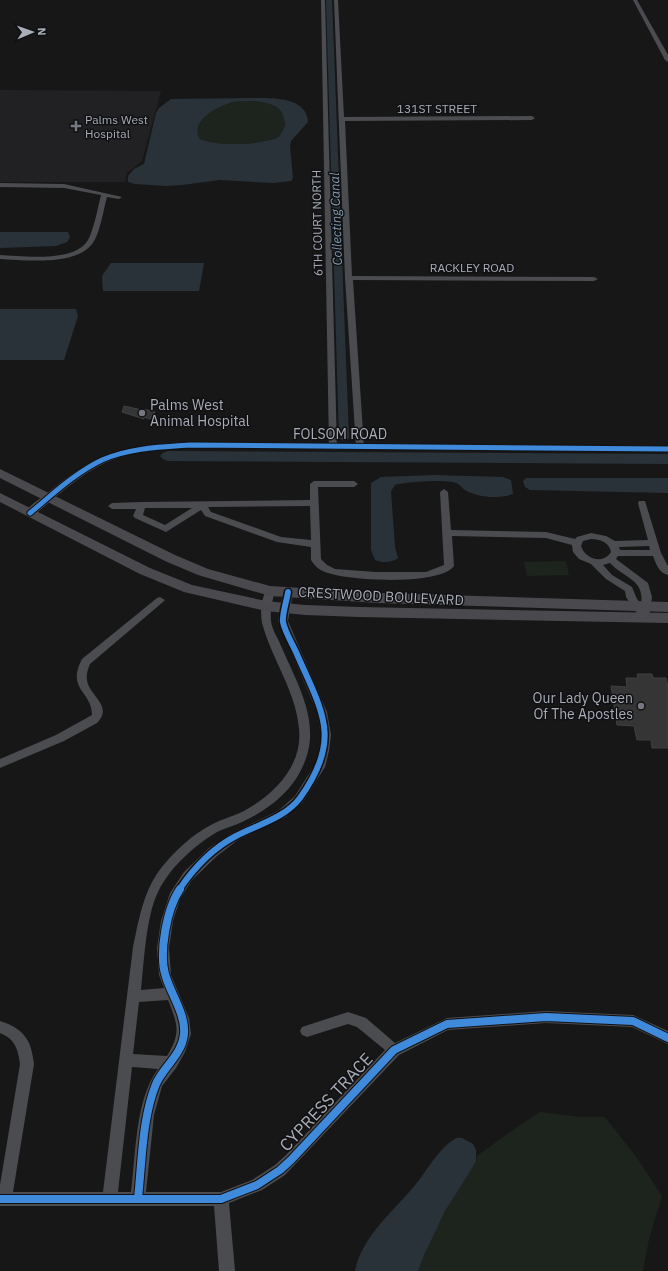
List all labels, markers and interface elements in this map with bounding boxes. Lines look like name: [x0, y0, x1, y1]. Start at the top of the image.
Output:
north arrow: [12, 12, 52, 52]
text: N: [35, 27, 49, 36]
street label: 131ST STREET: [397, 101, 477, 116]
place label: Palms West Hospital: [85, 112, 148, 141]
marker: Palms West Hospital: [70, 120, 82, 132]
street label: 6TH COURT NORTH: [309, 170, 325, 276]
water label: Collecting Canal: [326, 172, 346, 266]
street label: RACKLEY ROAD: [430, 260, 514, 275]
place label: Palms West Animal Hospital: [150, 396, 250, 430]
marker: Palms West Animal Hospital: [137, 408, 147, 418]
street label: FOLSOM ROAD: [293, 425, 387, 443]
street label: CRESTWOOD BOULEVARD: [298, 583, 464, 609]
place label: Our Lady Queen Of The Apostles: [533, 689, 633, 723]
marker: Our Lady Queen Of The Apostles: [636, 701, 646, 711]
street label: CYPRESS TRACE: [275, 1048, 377, 1156]

